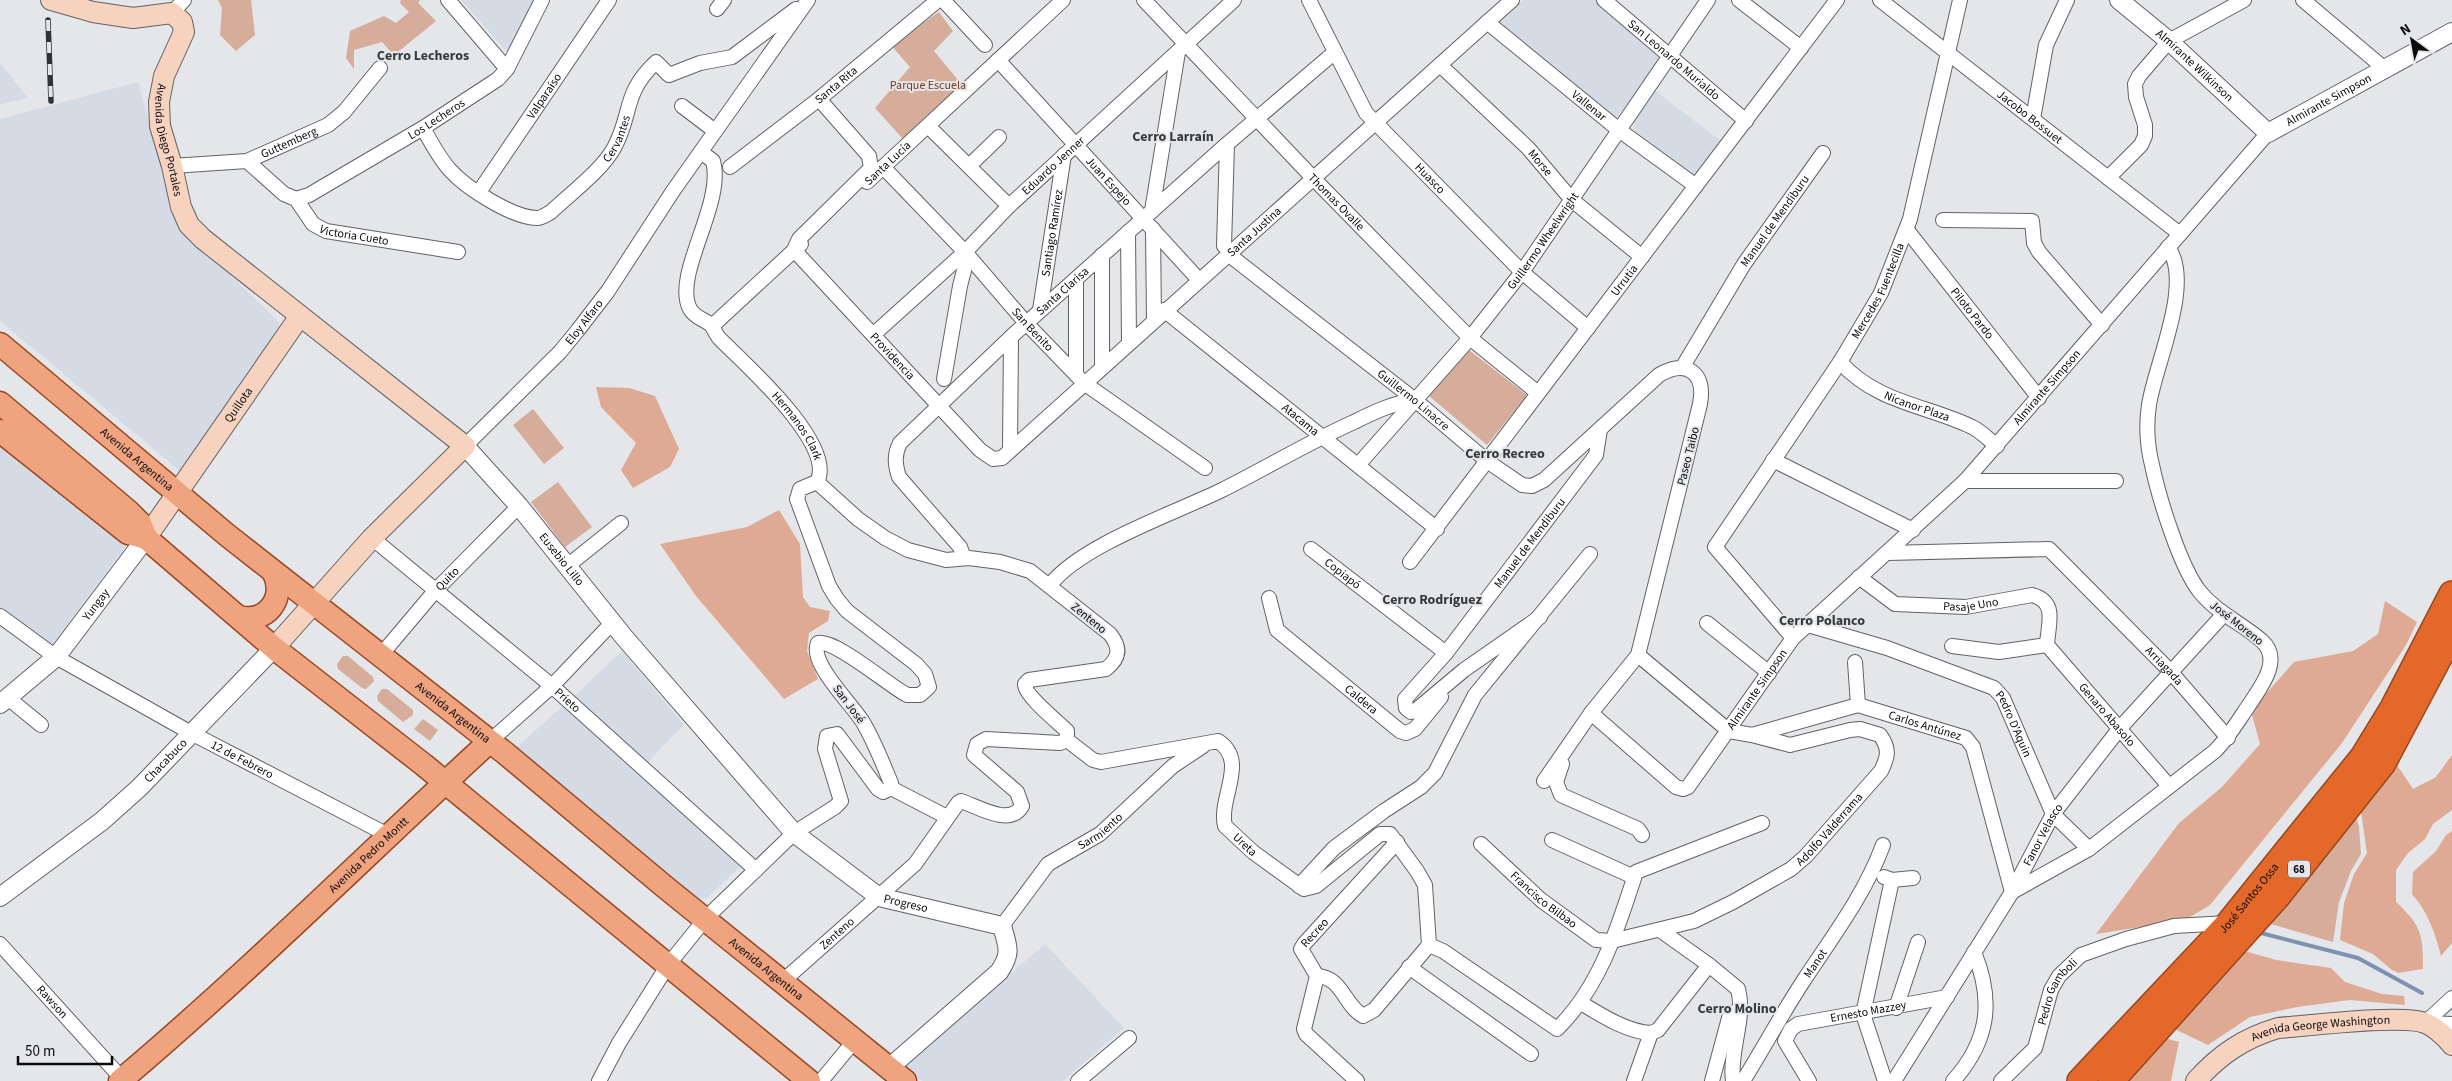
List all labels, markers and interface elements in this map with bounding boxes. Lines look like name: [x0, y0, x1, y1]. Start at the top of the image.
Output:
north arrow: [2387, 15, 2437, 65]
street label: San Leonardo Murialdo: [1624, 16, 1724, 104]
text: N: [2396, 19, 2415, 41]
street label: Almirante Wilkinson: [2152, 25, 2237, 106]
district label: Cerro Lecheros: [377, 46, 469, 66]
street label: Santa Rita: [811, 62, 861, 108]
street label: Valparaíso: [523, 70, 566, 123]
street label: Almirante Simpson: [2283, 70, 2375, 131]
park label: Parque Escuela: [890, 77, 966, 94]
street label: Avenida Diego Portales: [150, 82, 186, 198]
street label: Vallenar: [1568, 86, 1611, 126]
street label: Jacobo Bossuet: [1993, 86, 2066, 148]
street label: Los Lecheros: [405, 95, 469, 144]
street label: Cervantes: [599, 114, 635, 166]
street label: Guttemberg: [258, 123, 320, 163]
district label: Cerro Larraín: [1132, 127, 1214, 147]
street label: Eduardo Jenner: [1018, 132, 1089, 199]
street label: Santa Lucía: [861, 137, 915, 189]
street label: Morse: [1524, 146, 1556, 180]
street label: Juan Espejo: [1081, 153, 1135, 210]
street label: Huasco: [1411, 159, 1449, 198]
street label: Thomas Ovalle: [1304, 170, 1368, 235]
street label: Manuel de Mendiburu: [1737, 172, 1814, 271]
street label: Santiago Ramírez: [1037, 188, 1068, 278]
street label: Guillermo Wheelwright: [1503, 189, 1583, 293]
street label: Santa Justina: [1223, 203, 1285, 261]
street label: Victoria Cueto: [316, 221, 390, 250]
street label: Mercedes Fuentecilla: [1848, 241, 1909, 342]
street label: Urrutia: [1607, 261, 1642, 300]
street label: Santa Clarisa: [1033, 263, 1093, 320]
street label: Piloto Pardo: [1946, 284, 1998, 343]
street label: Eloy Alfaro: [561, 296, 607, 349]
street label: San Benito: [1007, 304, 1057, 356]
street label: Providencia: [866, 329, 919, 384]
street label: Almirante Simpson: [2009, 346, 2085, 429]
street label: Guillermo Linacre: [1373, 366, 1453, 435]
street label: Quillota: [220, 384, 257, 426]
street label: Nicanor Plaza: [1881, 387, 1952, 426]
street label: Hermanos Clark: [767, 388, 826, 463]
street label: Atacama: [1278, 400, 1323, 440]
street label: Avenida Argentina: [96, 424, 177, 496]
street label: Paseo Taibo: [1673, 425, 1704, 487]
district label: Cerro Recreo: [1465, 444, 1545, 464]
street label: Manuel de Mendiburu: [1490, 494, 1570, 592]
street label: Eusebio Lillo: [535, 529, 588, 590]
street label: Copiapó: [1320, 554, 1364, 593]
street label: Quito: [432, 563, 463, 595]
street label: Yungay: [78, 585, 114, 625]
district label: Cerro Rodríguez: [1382, 590, 1482, 610]
street label: Pasaje Uno: [1943, 593, 2000, 616]
street label: José Moreno: [2206, 597, 2267, 650]
street label: Zenteno: [1067, 599, 1110, 638]
district label: Cerro Polanco: [1779, 611, 1865, 631]
street label: Arriagada: [2141, 643, 2187, 689]
street label: Almirante Simpson: [1723, 646, 1792, 733]
street label: Avenida Argentina: [412, 678, 494, 748]
street label: Genaro Abasolo: [2074, 679, 2139, 750]
street label: San José: [828, 681, 869, 727]
street label: Caldera: [1341, 681, 1381, 718]
street label: Prieto: [550, 684, 584, 717]
street label: Pedro D'Aquin: [1991, 687, 2036, 760]
street label: Carlos Antúnez: [1886, 707, 1963, 745]
street label: Chacabuco: [140, 735, 191, 787]
street label: 12 de Febrero: [208, 737, 276, 783]
street label: Adolfo Valderrama: [1793, 789, 1867, 870]
street label: Fanor Velasco: [2019, 800, 2067, 869]
street label: Sarmiento: [1075, 809, 1127, 854]
street label: Avenida Pedro Montt: [325, 813, 413, 897]
street label: Ureta: [1229, 829, 1261, 861]
street label: José Santos Ossa: [2215, 860, 2283, 938]
road number: 68: [2288, 861, 2310, 878]
street label: Francisco Bilbao: [1506, 867, 1580, 933]
street label: Progreso: [882, 890, 930, 917]
street label: Zenteno: [816, 913, 858, 954]
street label: Recreo: [1297, 914, 1333, 951]
street label: Avenida Argentina: [725, 934, 807, 1005]
street label: Manot: [1800, 946, 1831, 982]
street label: Pedro Gamboli: [2034, 955, 2082, 1027]
street label: Rawson: [32, 982, 72, 1023]
street label: Ernesto Mazzey: [1829, 996, 1908, 1027]
district label: Cerro Molino: [1697, 999, 1777, 1019]
street label: Avenida George Washington: [2248, 1012, 2390, 1046]
scale bar: [18, 1034, 111, 1066]
text: 50 m: [25, 1041, 55, 1062]

